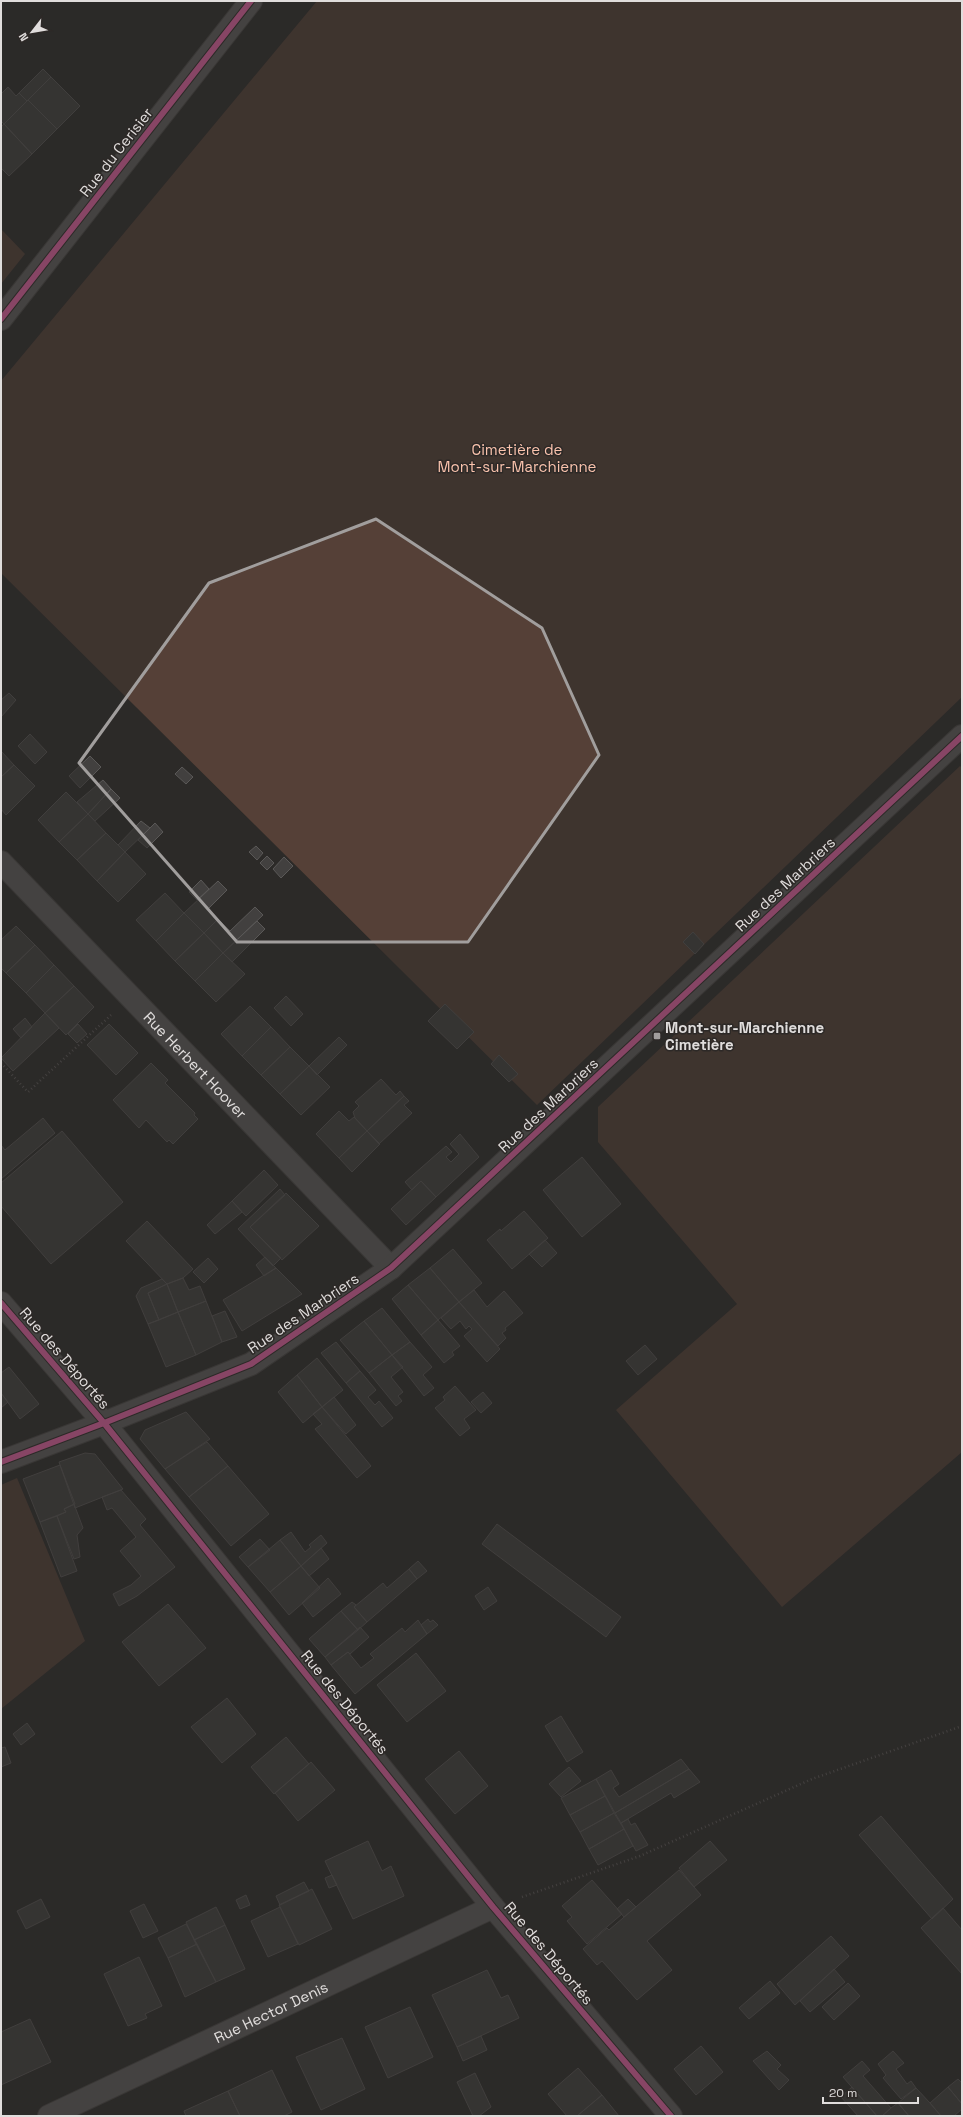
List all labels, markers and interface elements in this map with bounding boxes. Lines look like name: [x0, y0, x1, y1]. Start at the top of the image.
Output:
north arrow: [12, 12, 52, 52]
text: N: [16, 30, 31, 44]
street label: Rue du Cerisier: [75, 103, 157, 200]
park label: Cimetière de Mont-sur-Marchienne: [438, 440, 597, 476]
street label: Rue des Marbriers: [731, 833, 839, 935]
street label: Rue Herbert Hoover: [140, 1007, 252, 1122]
place label: Mont-sur-Marchienne Cimetière: [665, 1018, 825, 1054]
marker: Mont-sur-Marchienne Cimetière: [652, 1031, 662, 1041]
street label: Rue des Marbriers: [494, 1054, 602, 1156]
street label: Rue des Marbriers: [244, 1269, 362, 1357]
street label: Rue des Déportés: [16, 1303, 114, 1413]
street label: Rue des Déportés: [297, 1646, 393, 1758]
street label: Rue des Déportés: [500, 1898, 598, 2008]
street label: Rue Hector Denis: [211, 1977, 331, 2047]
scale bar: [823, 2079, 918, 2105]
text: 20 m: [829, 2085, 857, 2101]

